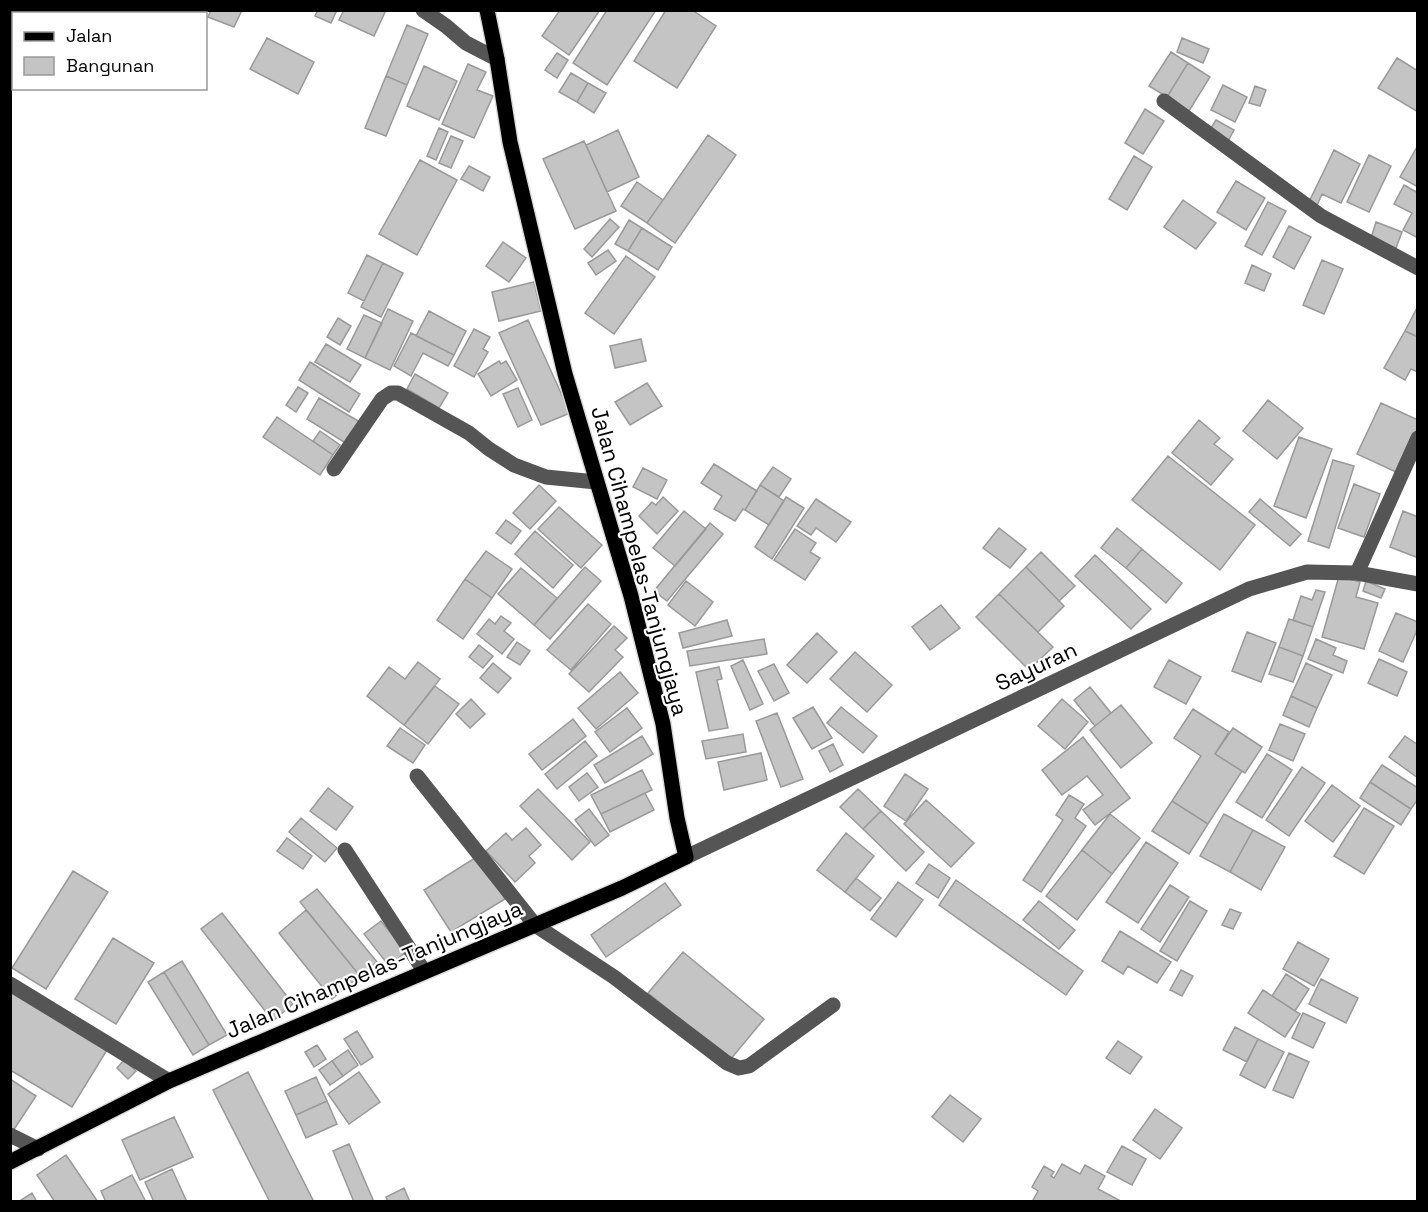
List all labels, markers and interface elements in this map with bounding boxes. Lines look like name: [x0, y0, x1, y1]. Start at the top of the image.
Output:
legend: [12, 12, 207, 90]
text: Jalan: [66, 24, 112, 47]
text: Bangunan: [66, 54, 154, 77]
street label: Jalan Cihampelas-Tanjungjaya: [585, 403, 695, 719]
street label: Sayuran: [991, 635, 1081, 697]
street label: Jalan Cihampelas-Tanjungjaya: [222, 894, 527, 1044]

